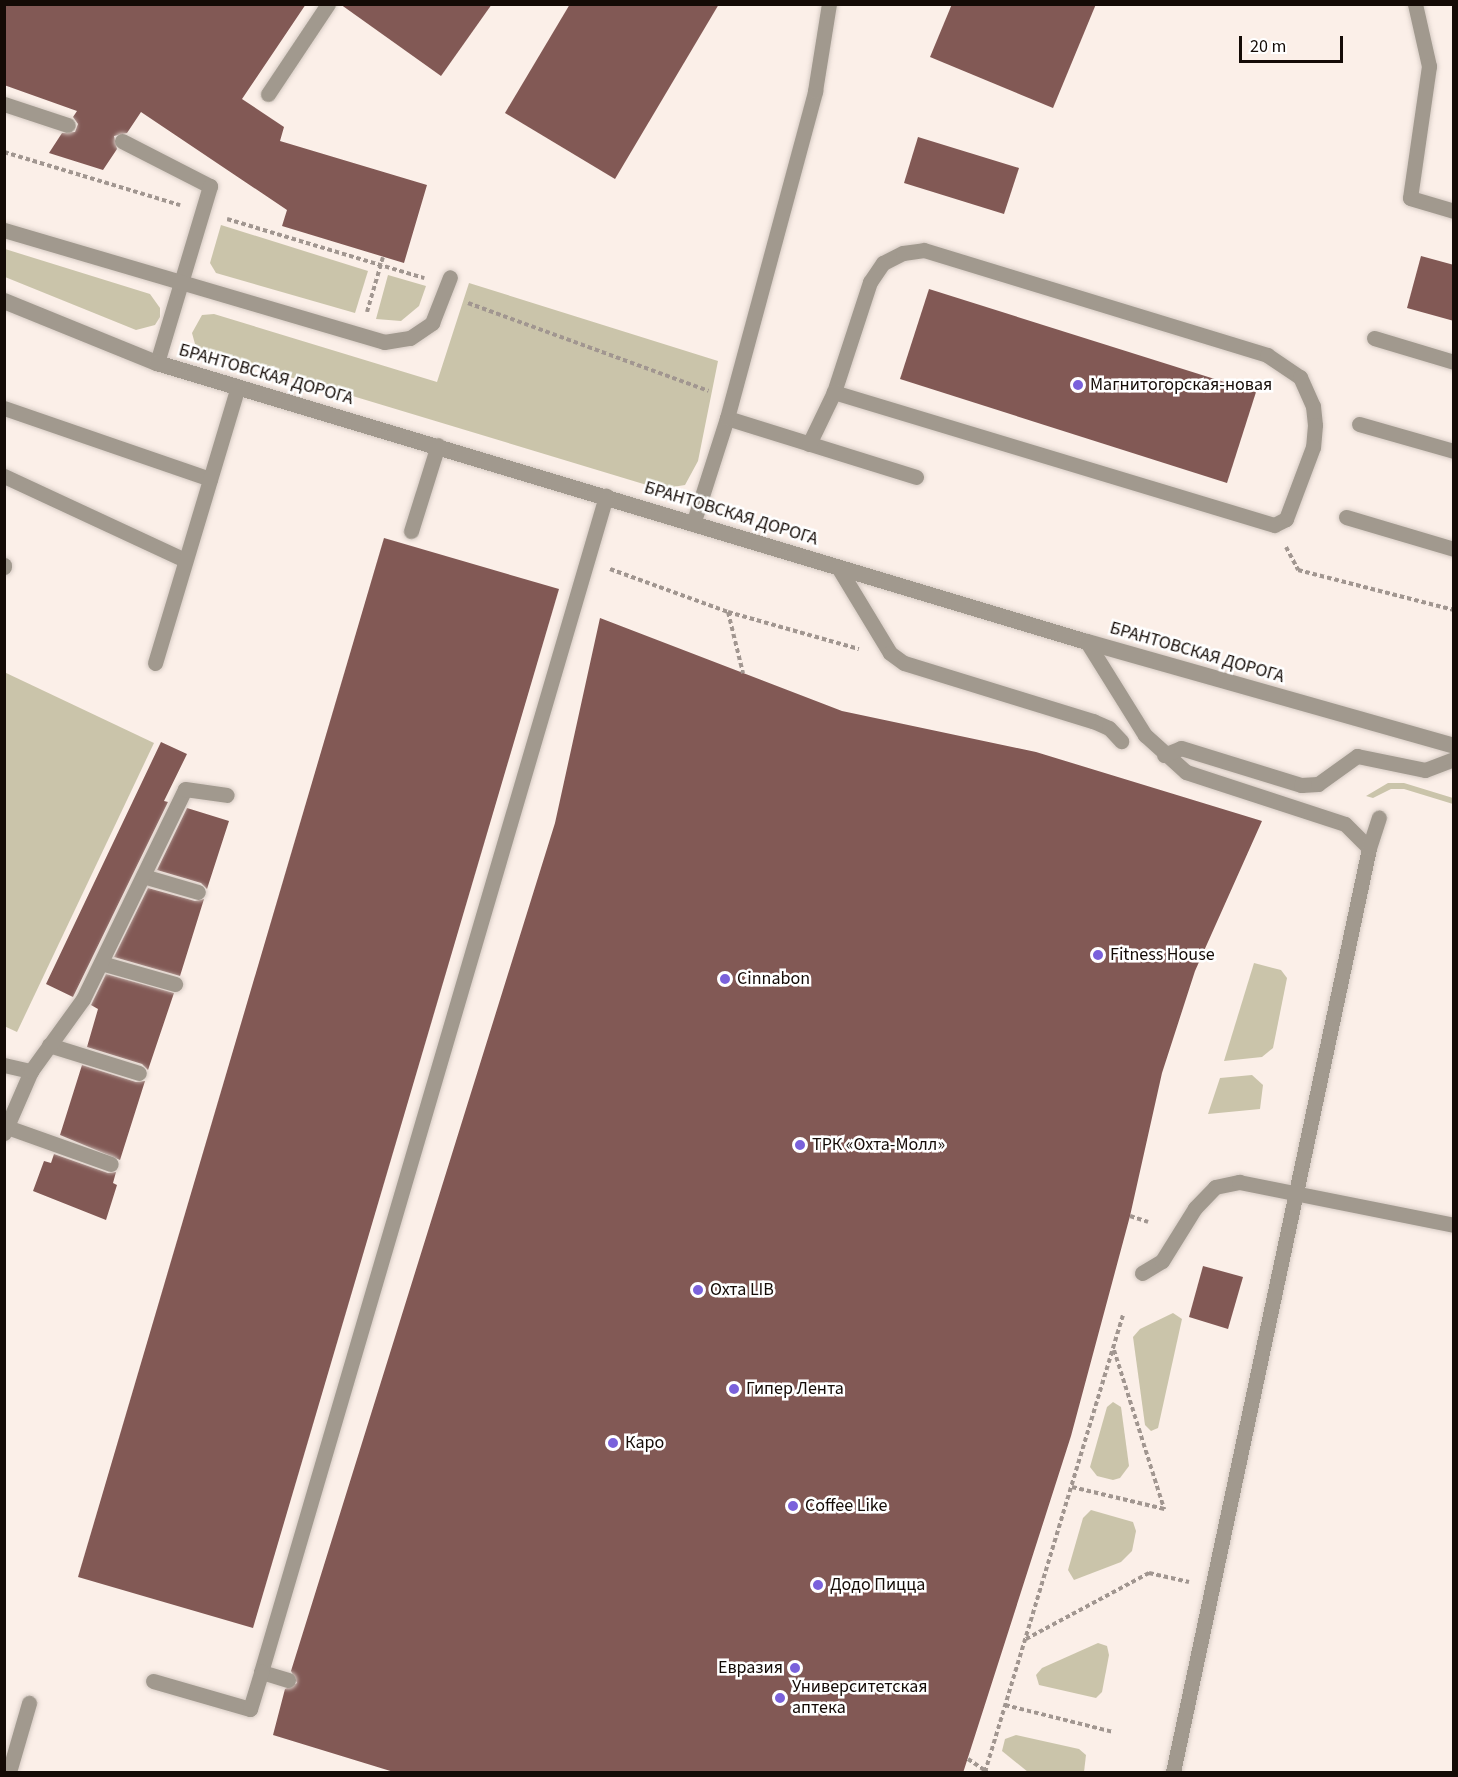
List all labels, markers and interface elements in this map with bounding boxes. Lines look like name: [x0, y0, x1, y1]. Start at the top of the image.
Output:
scale bar: [1242, 24, 1346, 62]
text: 20 m: [1250, 34, 1286, 59]
street label: БРАНТОВСКАЯ ДОРОГА: [176, 340, 356, 410]
place label: Магнитогорская-новая: [1090, 374, 1272, 396]
marker: Магнитогорская-новая: [1071, 378, 1085, 392]
street label: БРАНТОВСКАЯ ДОРОГА: [641, 477, 821, 551]
street label: БРАНТОВСКАЯ ДОРОГА: [1107, 618, 1287, 688]
place label: Fitness House: [1110, 944, 1215, 966]
marker: Fitness House: [1091, 948, 1105, 962]
place label: Cinnabon: [737, 968, 810, 990]
marker: Cinnabon: [718, 972, 732, 986]
place label: ТРК «Охта-Молл»: [812, 1134, 945, 1156]
marker: ТРК «Охта-Молл»: [793, 1138, 807, 1152]
place label: Охта LIB: [710, 1279, 774, 1301]
marker: Охта LIB: [691, 1283, 705, 1297]
place label: Гипер Лента: [746, 1378, 844, 1400]
marker: Гипер Лента: [727, 1382, 741, 1396]
place label: Каро: [625, 1432, 664, 1454]
marker: Каро: [606, 1436, 620, 1450]
place label: Coffee Like: [805, 1495, 887, 1517]
marker: Coffee Like: [786, 1499, 800, 1513]
place label: Додо Пицца: [830, 1574, 925, 1596]
marker: Додо Пицца: [811, 1578, 825, 1592]
place label: Евразия: [718, 1657, 783, 1679]
marker: Евразия: [788, 1661, 802, 1675]
place label: Университетская аптека: [792, 1677, 928, 1720]
marker: Университетская аптека: [773, 1691, 787, 1705]

